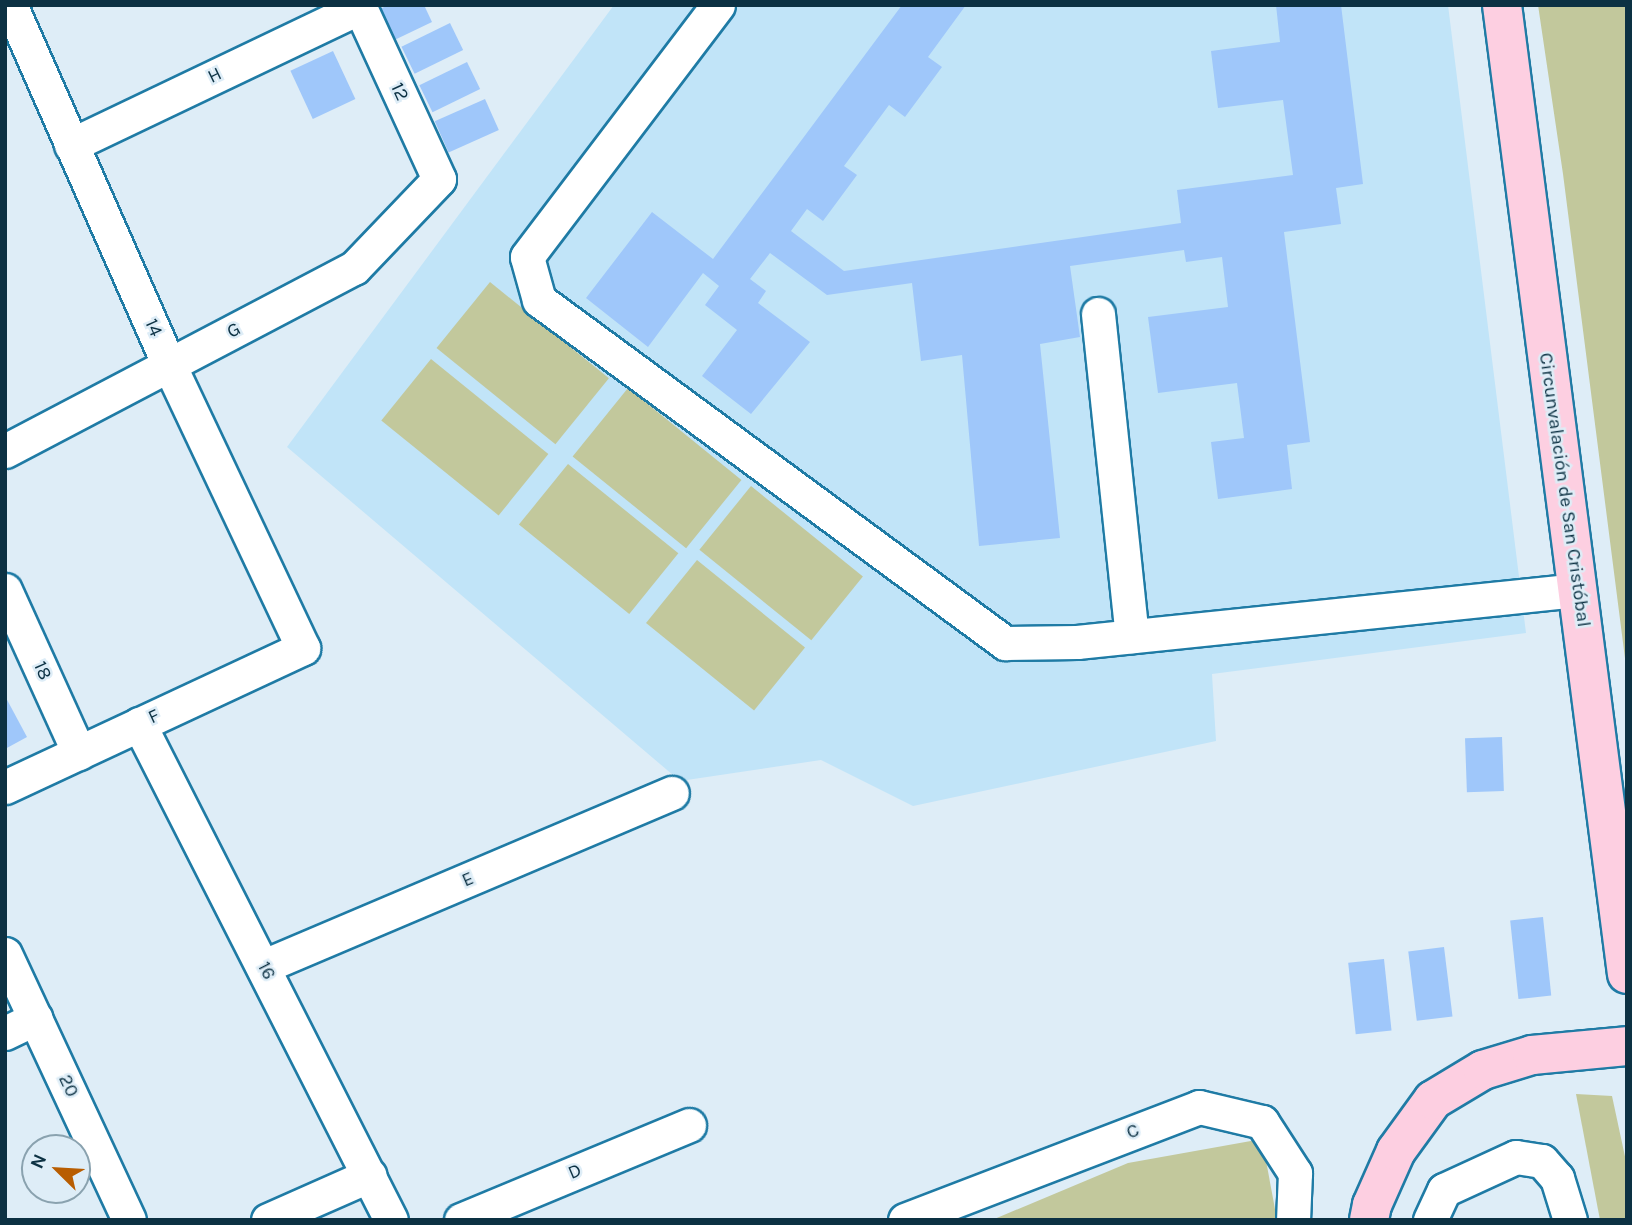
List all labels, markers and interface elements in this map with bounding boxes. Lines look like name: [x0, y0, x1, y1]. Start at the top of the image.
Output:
street label: H: [204, 63, 226, 89]
street label: 12: [385, 79, 413, 105]
street label: 14: [139, 316, 167, 340]
street label: G: [223, 318, 245, 344]
street label: Circunvalación de San Cristóbal: [1533, 351, 1595, 629]
street label: 18: [28, 658, 56, 684]
street label: F: [145, 705, 163, 729]
street label: E: [459, 867, 477, 893]
street label: 16: [252, 958, 280, 984]
street label: 20: [53, 1071, 83, 1101]
street label: C: [1123, 1119, 1143, 1145]
north arrow: [21, 1134, 91, 1204]
text: N: [26, 1151, 51, 1172]
street label: D: [565, 1159, 585, 1185]

